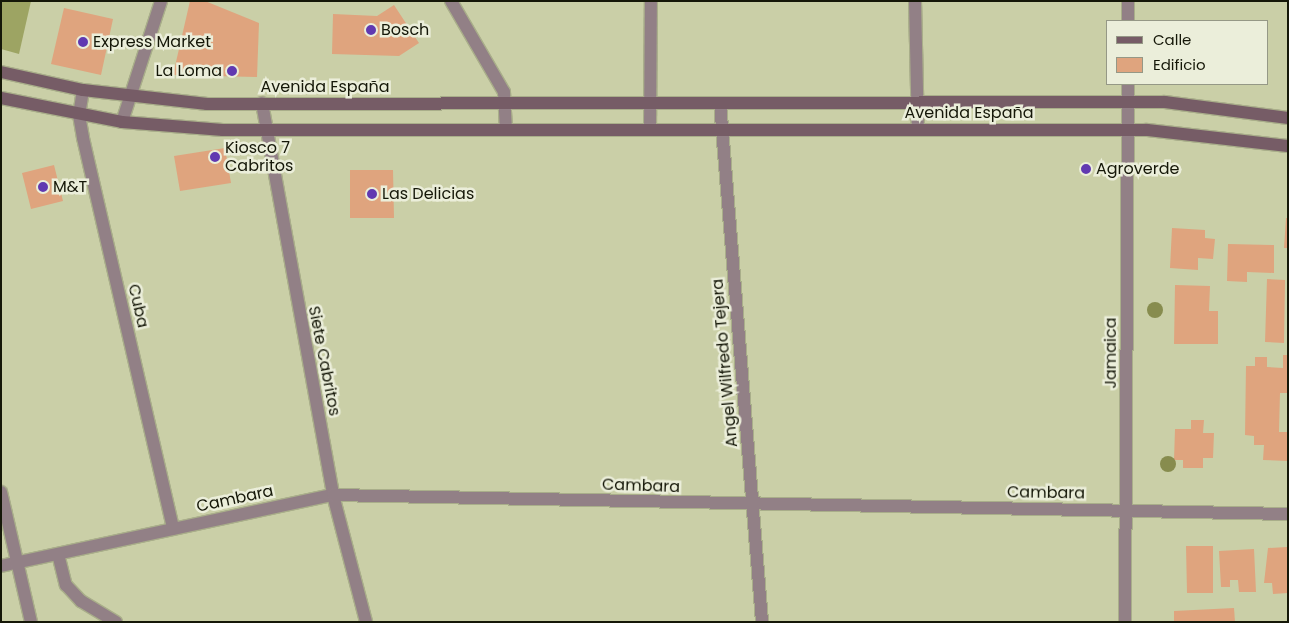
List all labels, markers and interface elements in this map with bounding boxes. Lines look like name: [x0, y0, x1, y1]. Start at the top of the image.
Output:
place label: Bosch: [381, 20, 429, 40]
legend: [1106, 20, 1269, 85]
marker: Bosch: [365, 24, 377, 36]
text: Calle: [1153, 29, 1191, 50]
place label: Express Market: [93, 32, 211, 52]
marker: Express Market: [77, 36, 89, 48]
text: Edificio: [1153, 54, 1206, 75]
place label: La Loma: [156, 61, 222, 81]
marker: La Loma: [226, 65, 238, 77]
street label: Avenida España: [260, 77, 390, 97]
street label: Avenida España: [904, 103, 1034, 123]
place label: Kiosco 7 Cabritos: [225, 138, 293, 176]
marker: Kiosco 7 Cabritos: [209, 151, 221, 163]
place label: Agroverde: [1096, 159, 1179, 179]
marker: Agroverde: [1080, 163, 1092, 175]
place label: M&T: [53, 177, 87, 197]
marker: M&T: [37, 181, 49, 193]
place label: Las Delicias: [382, 184, 474, 204]
marker: Las Delicias: [366, 188, 378, 200]
street label: Angel Wilfredo Tejera: [708, 278, 742, 448]
street label: Cuba: [124, 282, 152, 330]
street label: Siete Cabritos: [304, 304, 344, 418]
street label: Jamaica: [1101, 317, 1121, 389]
street label: Cambara: [602, 475, 680, 497]
street label: Cambara: [195, 481, 275, 517]
street label: Cambara: [1007, 483, 1085, 503]

